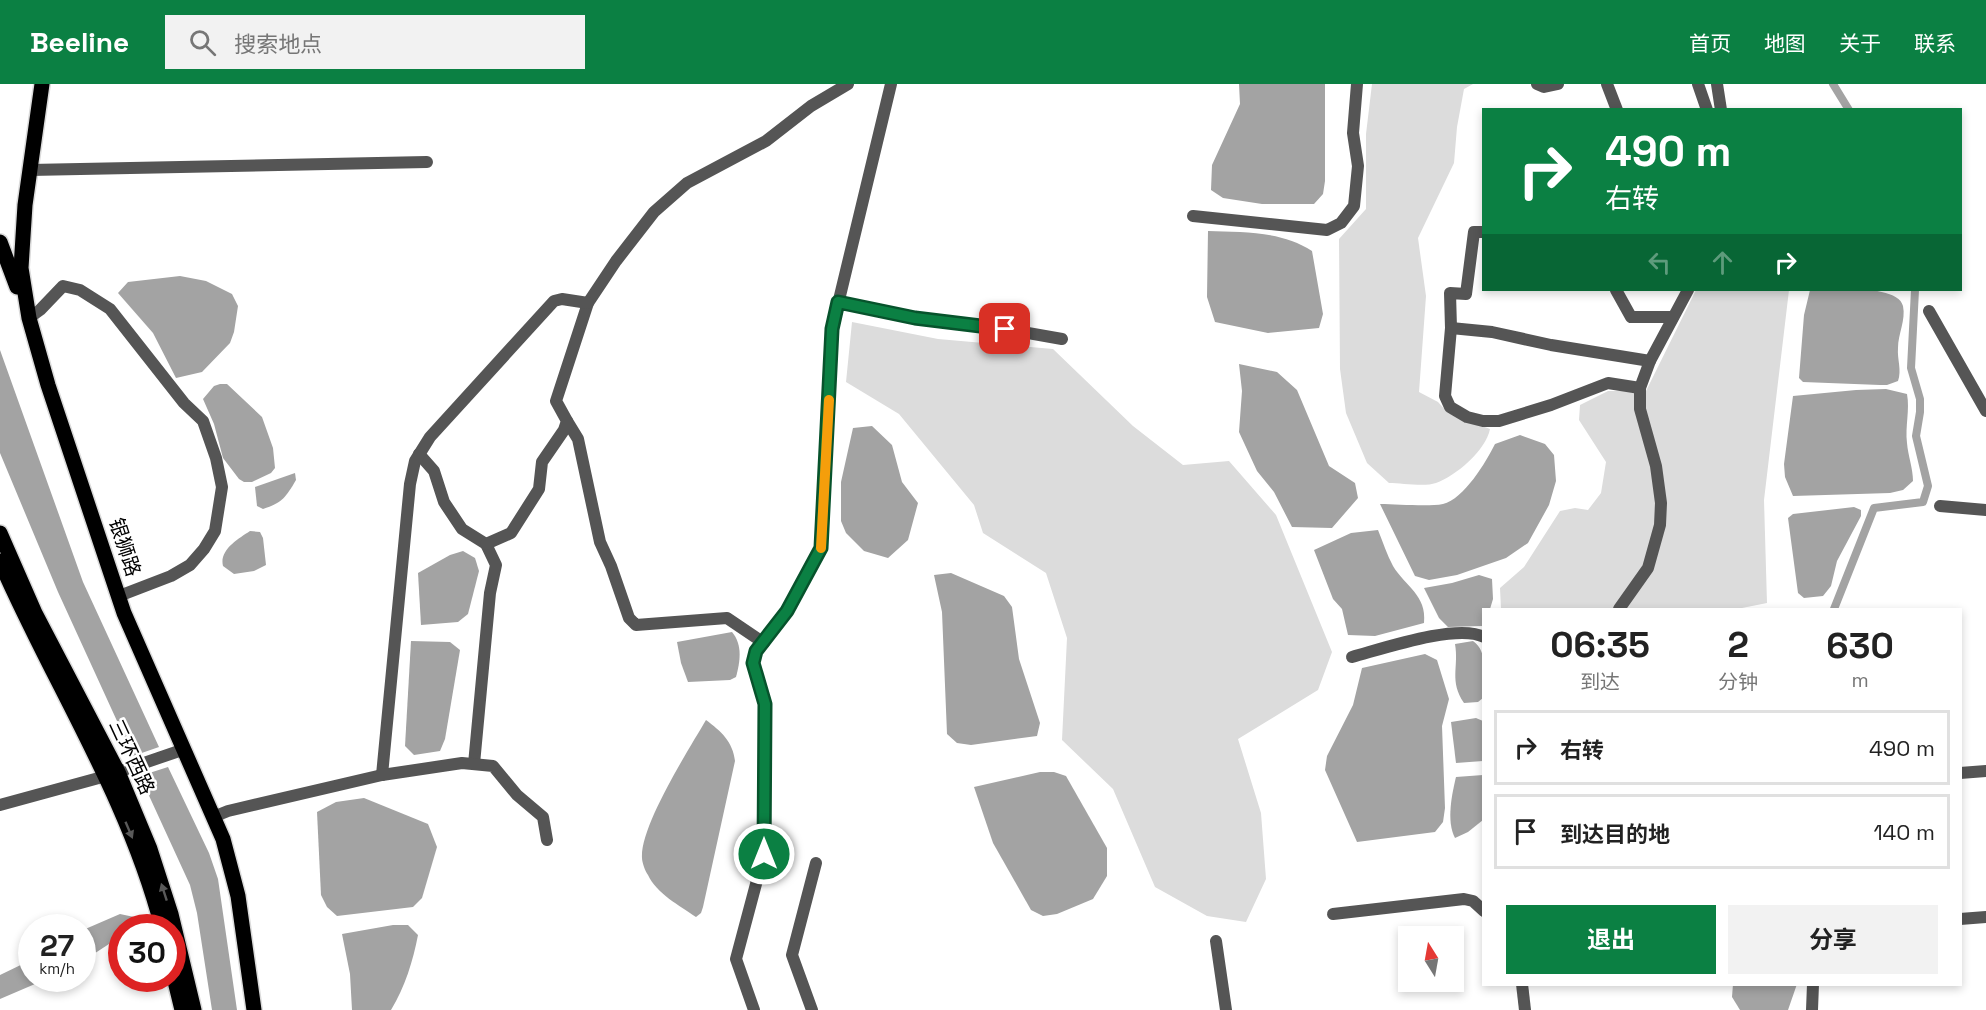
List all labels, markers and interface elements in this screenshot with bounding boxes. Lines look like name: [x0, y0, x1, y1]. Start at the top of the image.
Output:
search box: [165, 15, 585, 69]
text: Beeline: [30, 24, 129, 60]
icon: search: [186, 26, 219, 59]
text: 搜索地点: [234, 30, 322, 58]
text: 首页: [1689, 30, 1731, 57]
text: 地图: [1764, 30, 1806, 57]
text: 关于: [1839, 30, 1881, 57]
text: 联系: [1914, 30, 1956, 57]
text: 490 m: [1605, 125, 1731, 178]
icon: right: [1506, 132, 1584, 210]
text: 右转: [1605, 181, 1659, 216]
icon: left: [1643, 246, 1676, 279]
icon: ahead: [1706, 246, 1739, 279]
icon: right: [1769, 246, 1802, 279]
pin: [979, 303, 1030, 354]
icon: arrive: [988, 312, 1021, 345]
street label: 银狮路: [103, 514, 147, 580]
text: 06:35: [1550, 622, 1650, 668]
text: 2: [1727, 622, 1749, 668]
text: 630: [1826, 623, 1894, 669]
text: m: [1851, 667, 1869, 693]
text: 到达: [1580, 669, 1620, 695]
text: 分钟: [1718, 669, 1758, 695]
street label: 三环西路: [103, 715, 161, 799]
icon: right: [1509, 731, 1542, 764]
text: 490 m: [1869, 734, 1935, 762]
text: 右转: [1560, 736, 1604, 764]
icon: arrive: [1509, 815, 1542, 848]
text: 140 m: [1873, 818, 1935, 846]
text: 到达目的地: [1560, 820, 1670, 848]
one-way arrow: [125, 821, 134, 839]
position arrow: [732, 822, 796, 886]
one-way arrow: [159, 883, 169, 901]
button: 退出: [1506, 905, 1716, 974]
button: 分享: [1728, 905, 1938, 974]
speed limit sign: 30: [108, 914, 186, 992]
text: 27: [40, 926, 74, 965]
north arrow: [1398, 926, 1464, 992]
map controls: [1398, 926, 1464, 992]
text: km/h: [39, 959, 75, 978]

